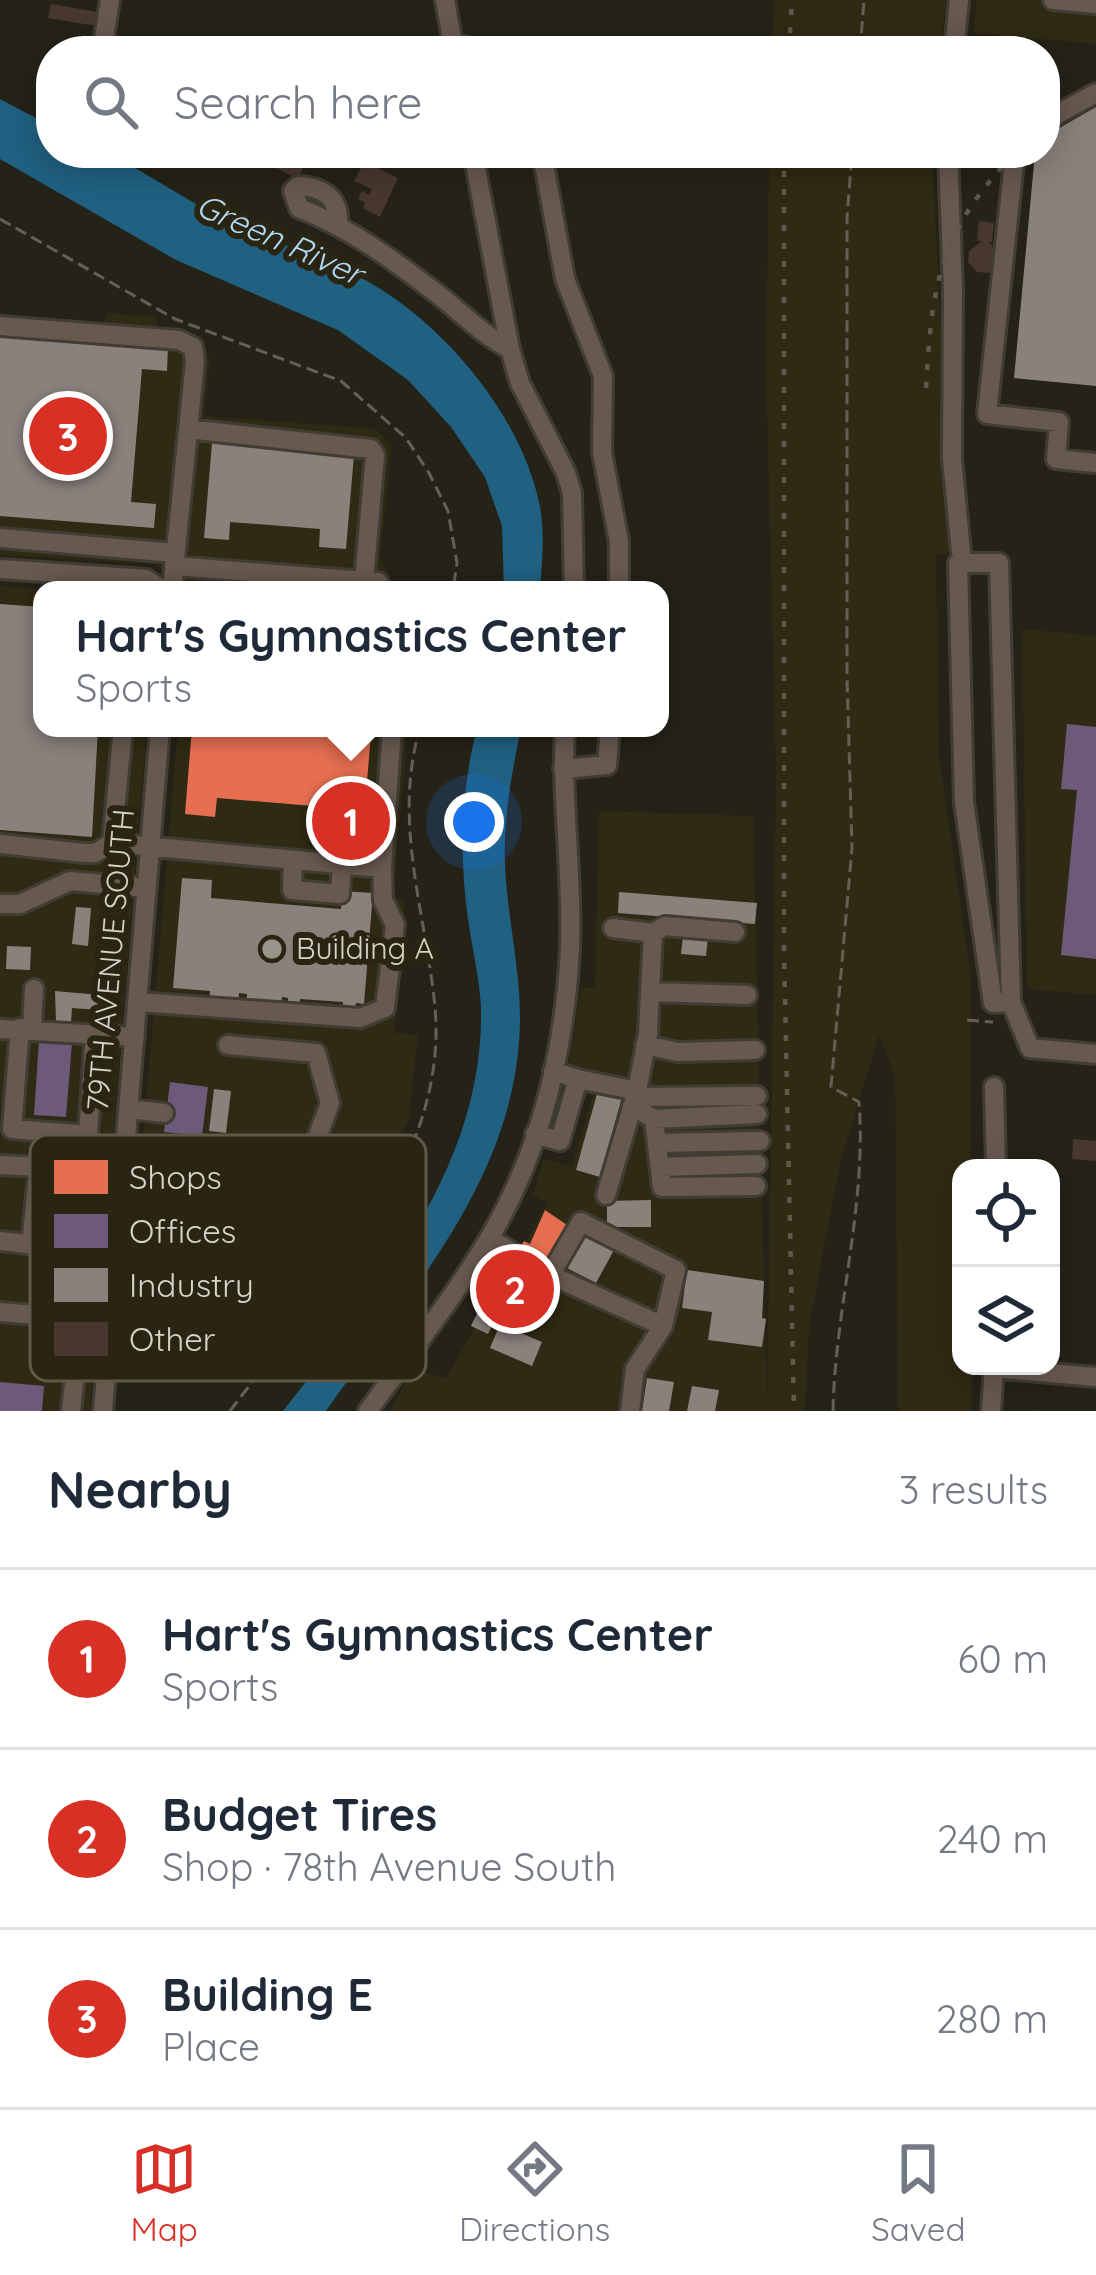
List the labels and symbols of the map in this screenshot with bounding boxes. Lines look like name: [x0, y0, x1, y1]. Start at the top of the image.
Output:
water label: Green River: [191, 184, 374, 295]
pin: 3: [29, 391, 107, 481]
pin: 1: [312, 776, 390, 866]
your location: [444, 792, 504, 852]
street label: 79TH AVENUE SOUTH: [78, 807, 142, 1113]
place label: Building A: [296, 929, 434, 967]
marker: Building A: [259, 936, 285, 962]
legend: [30, 1135, 426, 1381]
text: Shops: [129, 1156, 222, 1197]
text: Offices: [129, 1210, 236, 1251]
pin: 2: [476, 1244, 554, 1334]
text: Industry: [129, 1264, 254, 1305]
text: Other: [129, 1318, 216, 1359]

